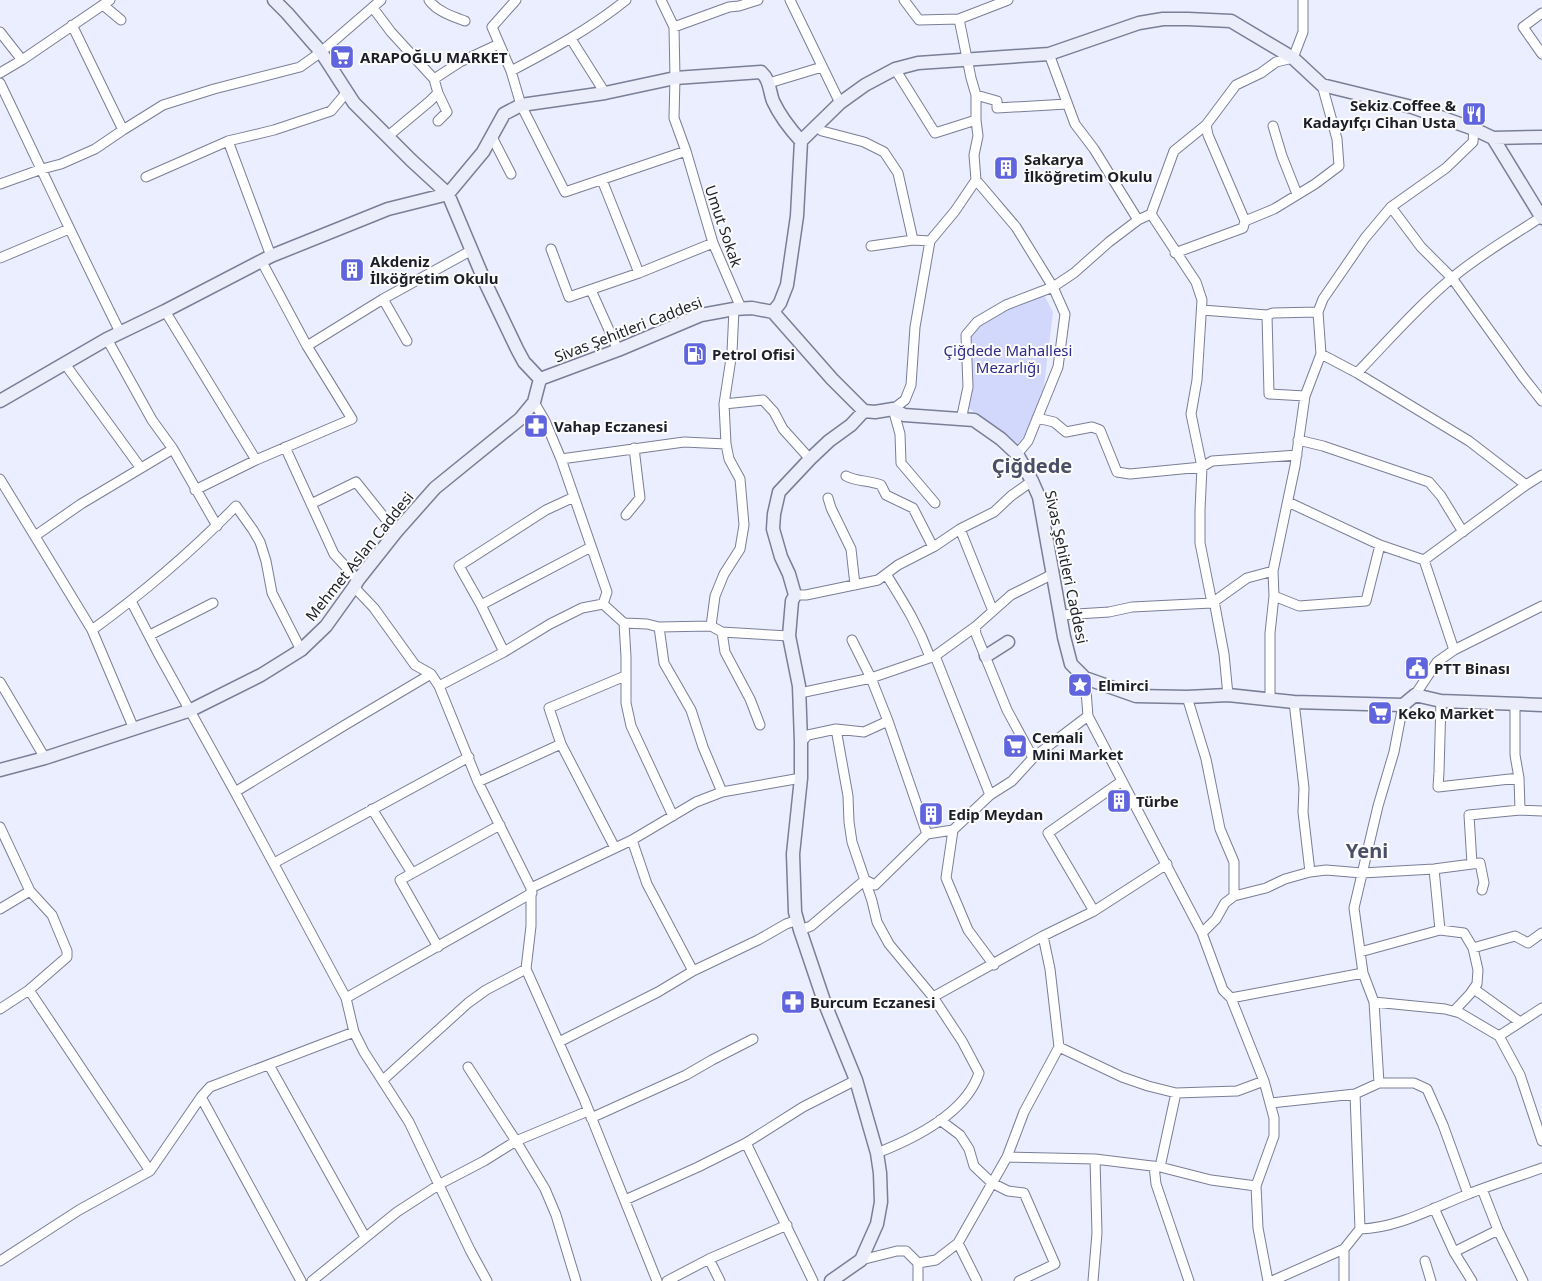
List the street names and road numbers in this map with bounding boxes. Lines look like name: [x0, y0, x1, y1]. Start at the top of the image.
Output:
street label: Umut Sokak: [701, 182, 747, 270]
street label: Sivas Şehitleri Caddesi: [551, 292, 705, 366]
street label: Mehmet Aslan Caddesi: [300, 487, 418, 625]
street label: Sivas Şehitleri Caddesi: [1041, 488, 1093, 646]

